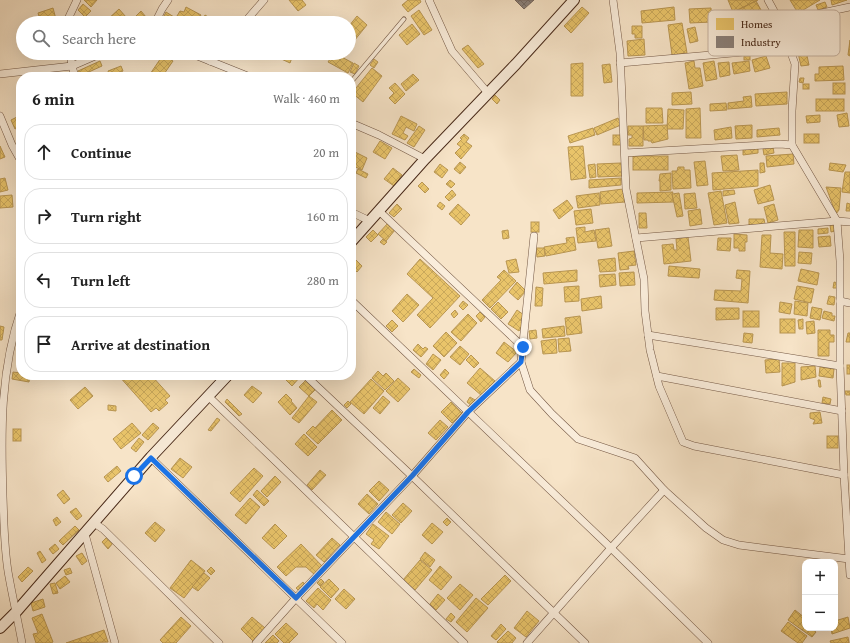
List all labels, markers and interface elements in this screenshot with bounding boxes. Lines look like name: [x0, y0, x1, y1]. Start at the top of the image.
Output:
legend: [708, 10, 840, 56]
search box: [16, 16, 356, 60]
text: Homes: [741, 16, 772, 32]
icon: search: [30, 27, 52, 49]
text: Search here: [62, 28, 136, 49]
text: Industry: [741, 34, 781, 50]
text: 6 min: [32, 86, 74, 111]
text: Walk · 460 m: [273, 89, 340, 108]
icon: ahead: [33, 141, 55, 163]
text: Continue: [71, 142, 132, 163]
text: 20 m: [313, 143, 339, 162]
icon: right: [33, 205, 55, 227]
text: Turn right: [71, 206, 142, 227]
text: 160 m: [307, 207, 339, 226]
icon: left: [33, 269, 55, 291]
text: Turn left: [71, 270, 130, 291]
text: 280 m: [307, 271, 339, 290]
icon: arrive: [33, 333, 55, 355]
text: Arrive at destination: [71, 334, 210, 355]
route end: [514, 338, 532, 356]
route start: [125, 467, 143, 485]
map controls: [802, 559, 838, 631]
button: +: [802, 559, 838, 595]
button: −: [802, 595, 838, 631]

